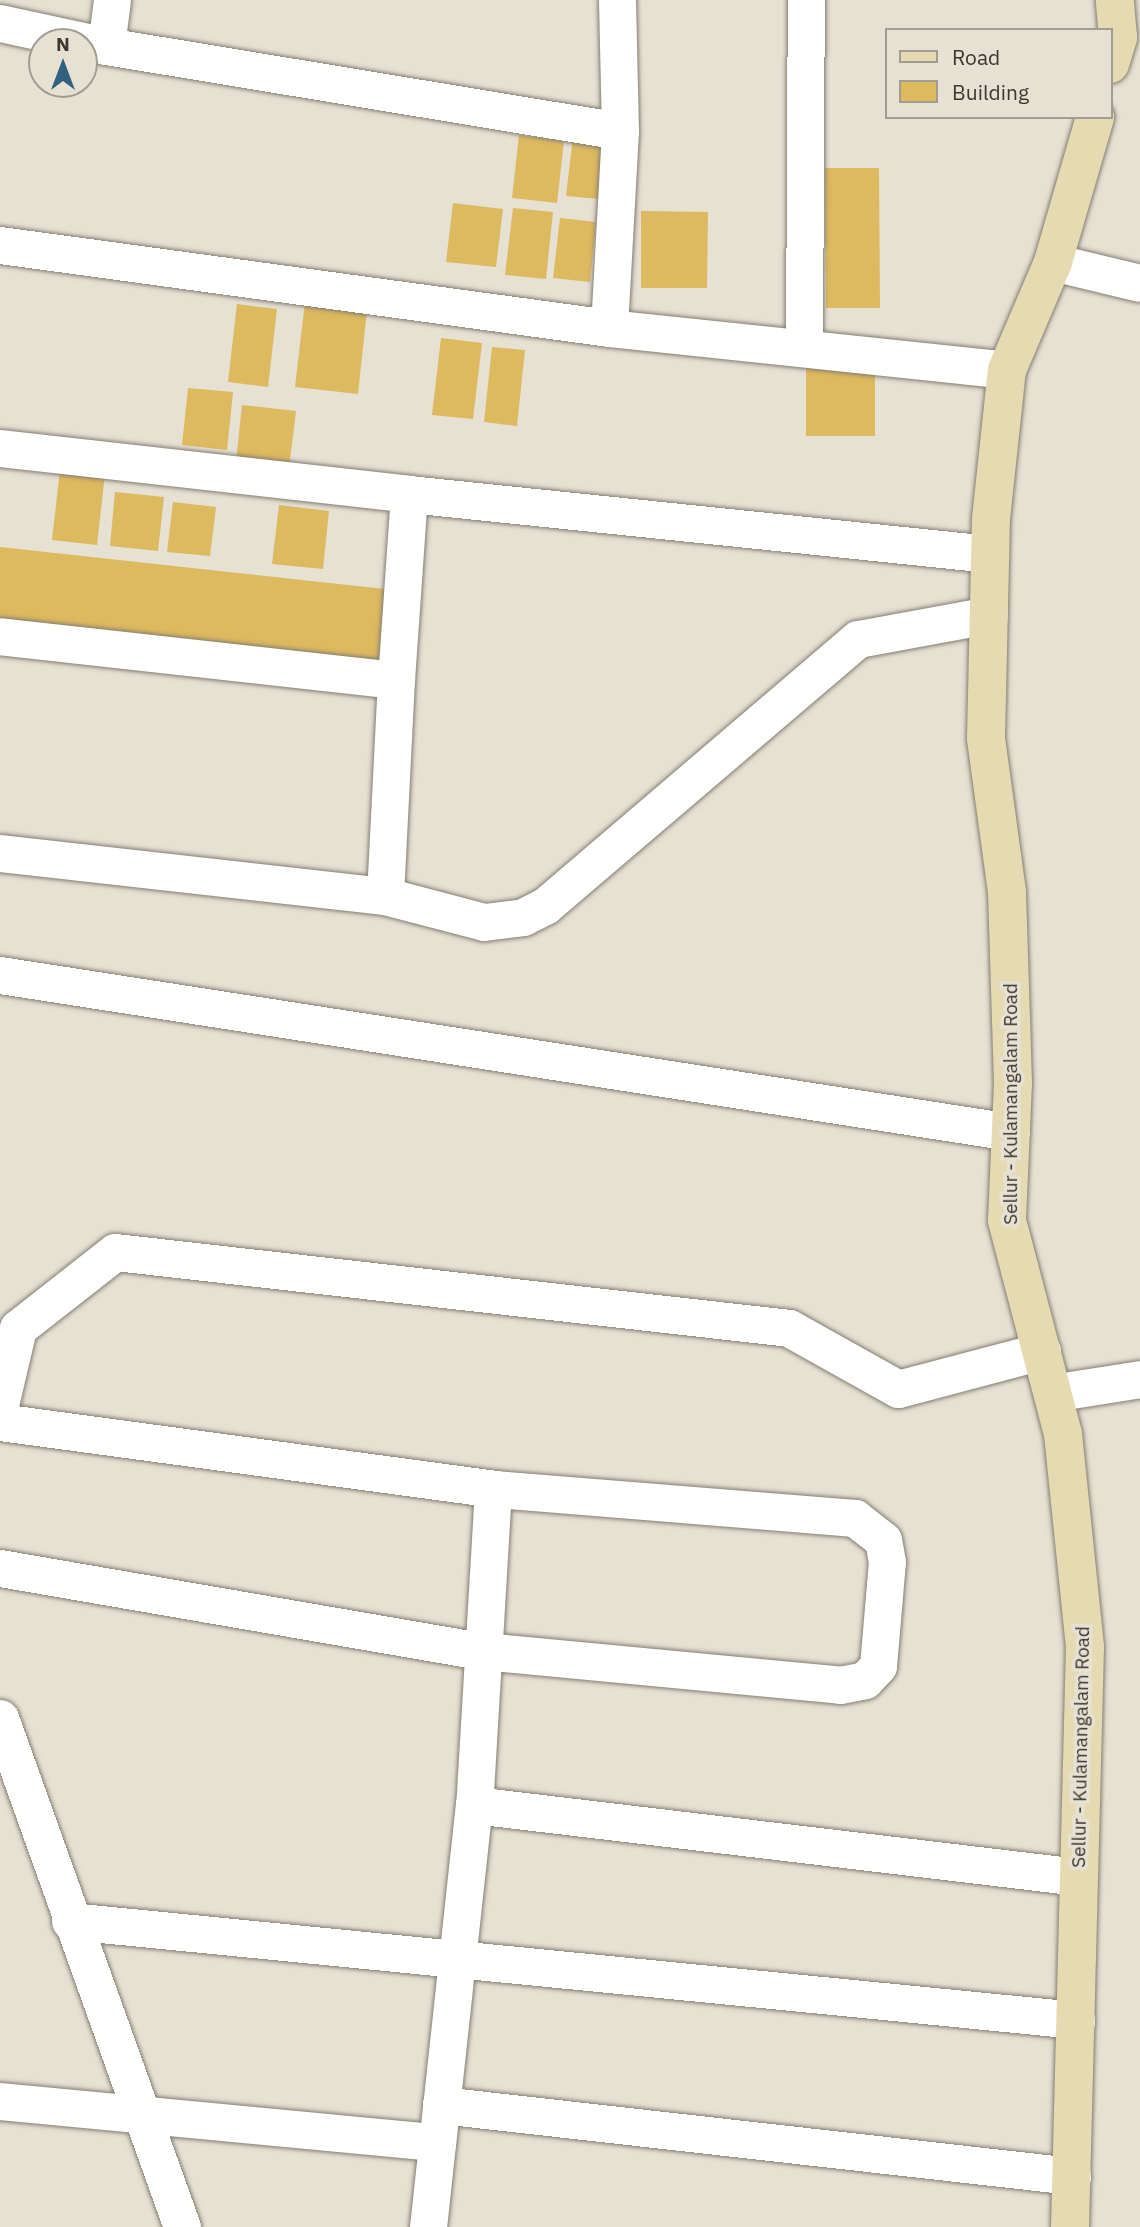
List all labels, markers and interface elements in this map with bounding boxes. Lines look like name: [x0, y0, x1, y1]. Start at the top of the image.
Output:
north arrow: [28, 28, 98, 98]
legend: [884, 28, 1112, 119]
text: N: [56, 32, 70, 56]
text: Road: [952, 43, 1000, 71]
text: Building: [952, 78, 1029, 106]
street label: Sellur - Kulamangalam Road: [1000, 983, 1022, 1225]
street label: Sellur - Kulamangalam Road: [1067, 1626, 1095, 1868]

